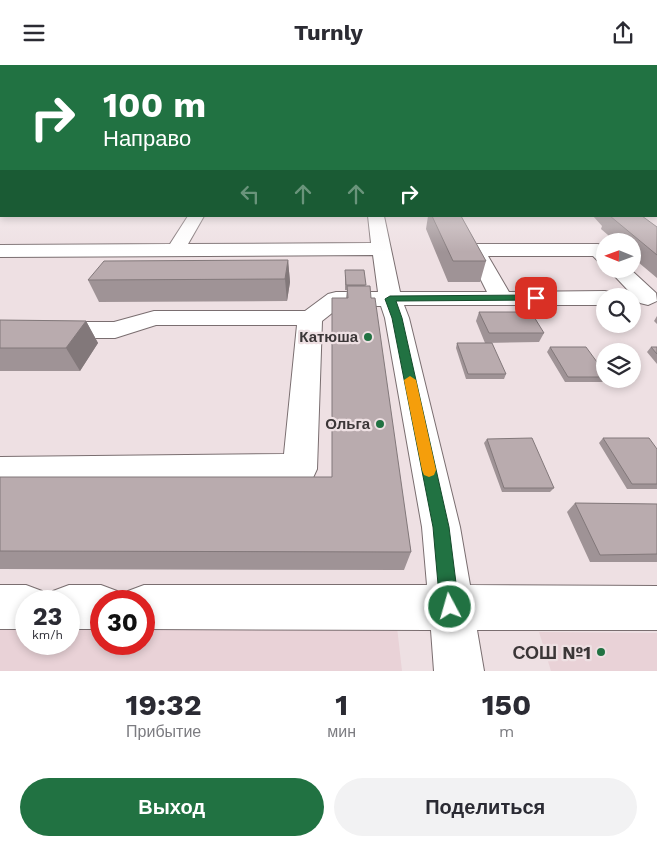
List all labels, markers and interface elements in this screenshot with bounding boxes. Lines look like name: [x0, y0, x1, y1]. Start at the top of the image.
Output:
icon: menu: [20, 19, 48, 47]
icon: share: [609, 19, 637, 47]
text: Turnly: [294, 20, 363, 45]
text: 100 m: [103, 84, 206, 126]
icon: right: [20, 85, 85, 150]
text: Направо: [103, 126, 191, 151]
icon: left: [236, 180, 264, 208]
icon: ahead: [289, 180, 317, 208]
icon: ahead: [342, 180, 370, 208]
icon: right: [395, 180, 423, 208]
north arrow: [596, 233, 641, 277]
map controls: [596, 233, 641, 388]
pin: [515, 277, 557, 319]
icon: arrive: [522, 284, 550, 312]
button: search: [596, 288, 641, 333]
place label: Катюша: [299, 328, 359, 346]
marker: Катюша: [362, 331, 374, 343]
button: layers: [596, 343, 641, 388]
place label: Ольга: [325, 415, 371, 433]
marker: Ольга: [374, 418, 386, 430]
position arrow: [423, 580, 475, 632]
speed limit sign: 30: [90, 590, 155, 655]
text: 23: [33, 602, 62, 631]
text: km/h: [32, 628, 63, 642]
place label: СОШ №1: [513, 642, 591, 663]
marker: СОШ №1: [595, 646, 607, 658]
text: 19:32: [126, 687, 202, 722]
text: 1: [335, 687, 348, 722]
text: 150: [482, 687, 531, 722]
text: Прибытие: [126, 722, 201, 741]
text: мин: [327, 722, 356, 741]
text: m: [499, 722, 514, 741]
button: Выход: [20, 778, 324, 836]
button: Поделиться: [334, 778, 637, 836]

